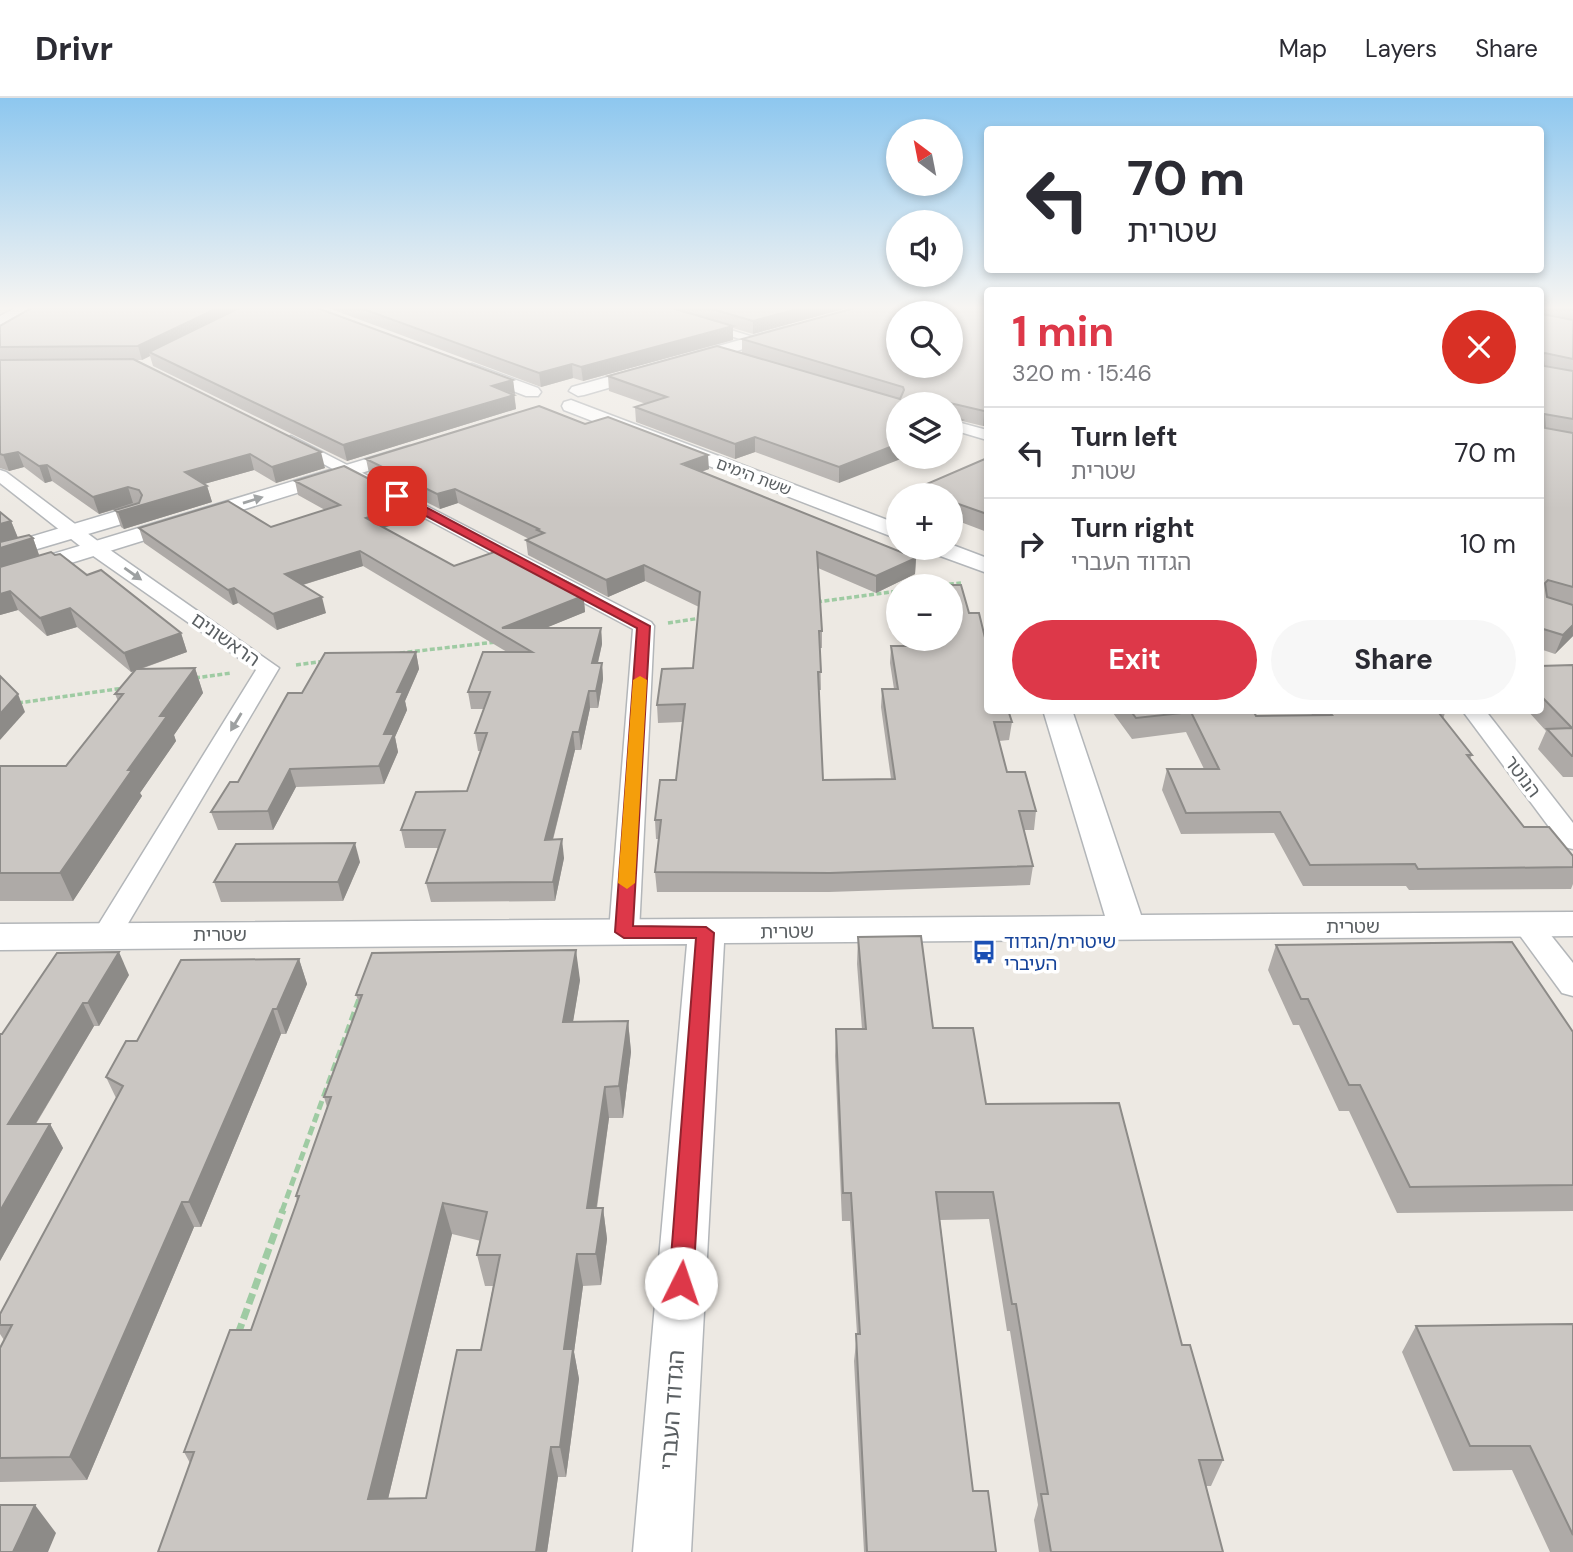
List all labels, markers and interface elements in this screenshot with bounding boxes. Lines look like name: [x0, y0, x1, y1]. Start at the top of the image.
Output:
text: Drivr: [35, 27, 113, 70]
text: Map: [1279, 33, 1327, 64]
text: Layers: [1365, 33, 1437, 64]
text: Share: [1475, 33, 1538, 64]
north arrow: [886, 119, 962, 196]
map controls: [886, 119, 963, 651]
text: 70 m: [1127, 146, 1245, 210]
icon: left: [1012, 154, 1103, 245]
button: sound: [886, 210, 963, 287]
text: שטרית: [1127, 210, 1218, 252]
button: search: [886, 301, 963, 378]
text: 1 min: [1012, 304, 1114, 359]
button: close: [1442, 310, 1516, 384]
text: 320 m · 15:46: [1012, 358, 1152, 388]
button: layers: [886, 392, 963, 469]
text: Turn left: [1071, 420, 1178, 454]
icon: left: [1012, 434, 1050, 472]
text: 70 m: [1455, 436, 1516, 470]
street label: ששת הימים: [713, 453, 794, 500]
text: שטרית: [1071, 456, 1136, 486]
pin: [367, 466, 427, 526]
icon: arrive: [378, 477, 416, 515]
button: +: [886, 483, 963, 560]
one-way arrow: [242, 495, 263, 505]
text: Turn right: [1071, 511, 1195, 545]
icon: right: [1012, 525, 1050, 563]
text: 10 m: [1460, 527, 1516, 561]
text: הגדוד העברי: [1071, 547, 1191, 577]
one-way arrow: [124, 567, 142, 581]
button: −: [886, 574, 963, 651]
street label: הראשונים: [187, 607, 265, 672]
button: Exit: [1012, 620, 1257, 700]
button: Share: [1271, 620, 1516, 700]
one-way arrow: [230, 712, 242, 731]
street label: הנוטר: [1499, 750, 1547, 802]
street label: שטרית: [1326, 914, 1380, 939]
street label: שטרית: [760, 919, 814, 944]
street label: שטרית: [193, 922, 247, 947]
place label: שיטרית/הגדוד העיברי: [1004, 929, 1116, 976]
bus stop icon: שיטרית/הגדוד העיברי: [970, 938, 998, 966]
position arrow: [644, 1246, 718, 1320]
street label: הגדוד העברי: [653, 1349, 691, 1471]

